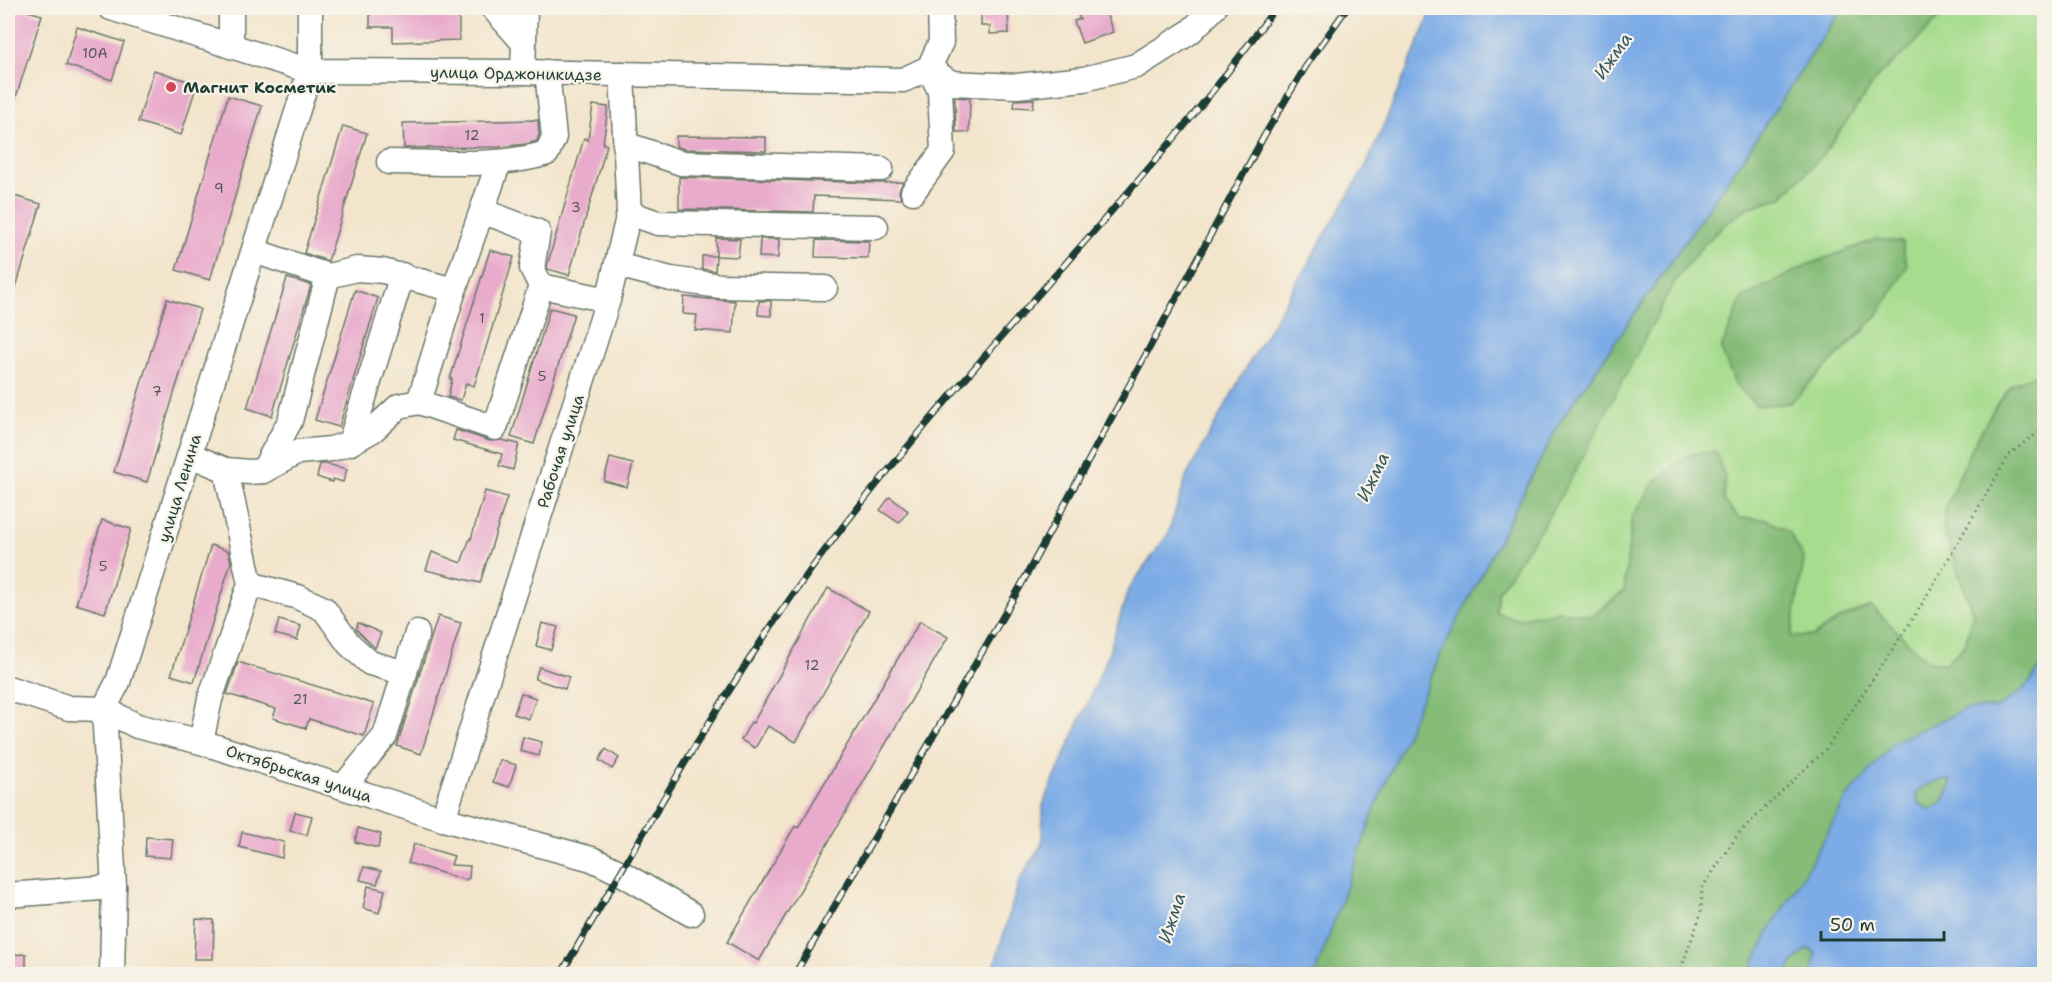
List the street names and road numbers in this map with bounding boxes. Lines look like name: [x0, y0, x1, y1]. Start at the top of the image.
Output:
street label: улица Орджоникидзе: [430, 62, 602, 85]
street label: Рабочая улица: [532, 391, 589, 511]
street label: улица Ленина: [153, 431, 206, 545]
street label: Октябрьская улица: [223, 740, 375, 807]

